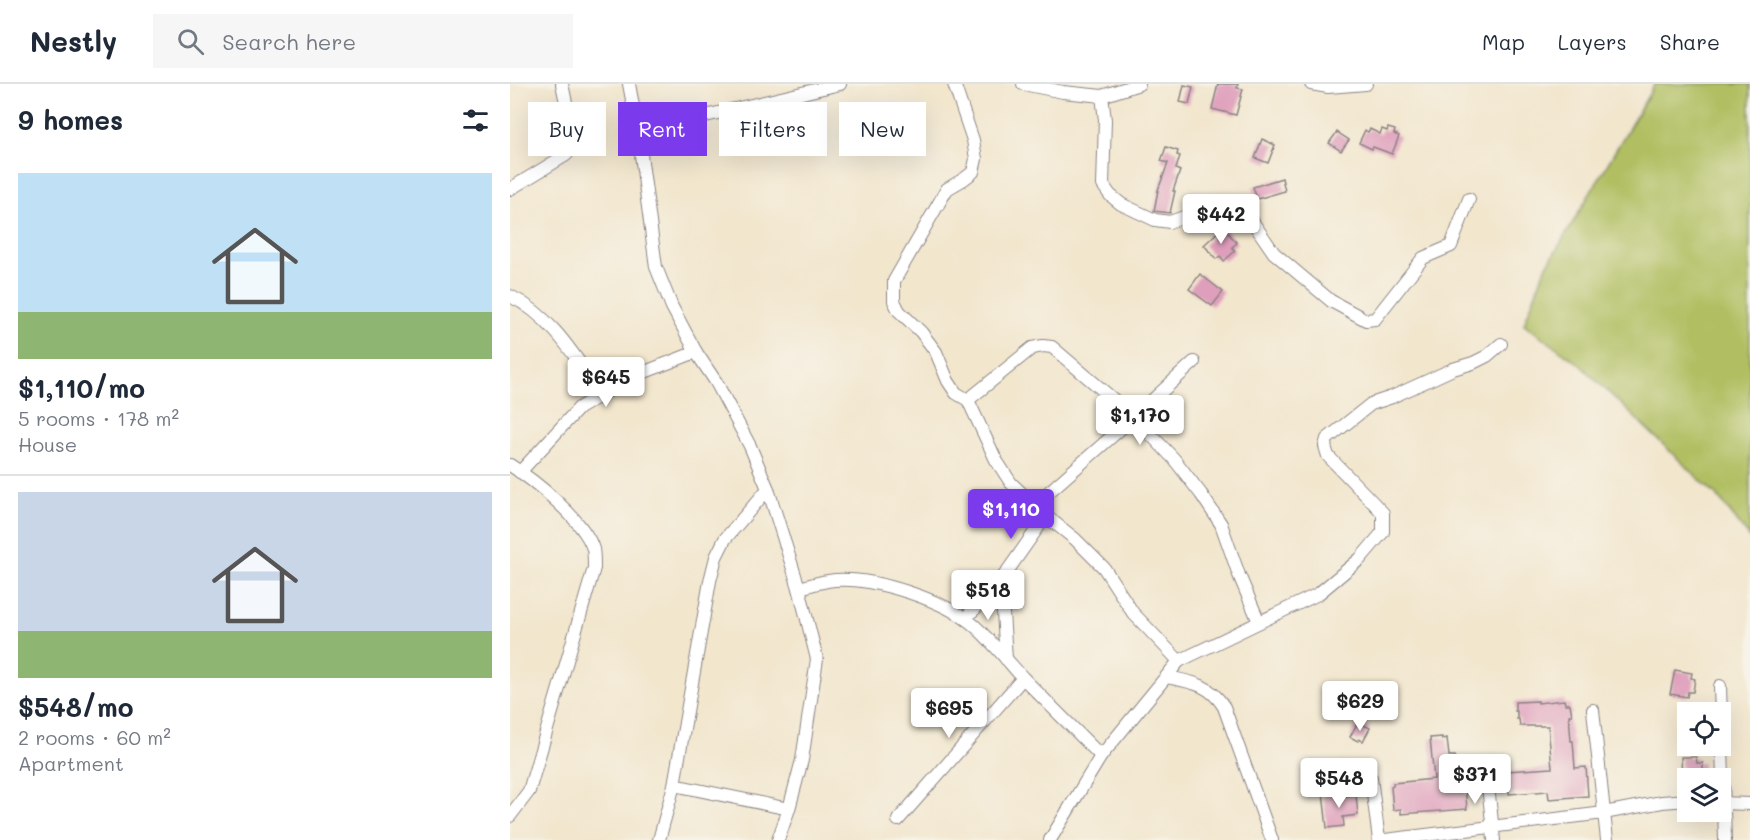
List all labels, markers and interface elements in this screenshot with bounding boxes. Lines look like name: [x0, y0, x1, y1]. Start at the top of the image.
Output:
search box: [153, 14, 573, 68]
text: Nestly: [30, 23, 117, 59]
icon: search: [174, 25, 207, 58]
text: Search here: [222, 27, 356, 56]
text: Map: [1482, 28, 1525, 55]
text: Layers: [1558, 28, 1627, 55]
text: Share: [1660, 28, 1720, 55]
chip: Buy: [528, 102, 606, 156]
chip: Rent: [618, 102, 707, 156]
chip: Filters: [719, 102, 827, 156]
chip: New: [839, 102, 926, 156]
text: 9 homes: [18, 103, 123, 137]
icon: filters: [459, 104, 492, 137]
pin: $442: [1185, 194, 1257, 245]
text: $442: [1197, 200, 1245, 226]
icon: home: [201, 212, 309, 320]
pin: $645: [570, 357, 642, 408]
text: $645: [582, 363, 630, 389]
text: $1,110/mo: [18, 371, 145, 405]
pin: $1,170: [1091, 395, 1189, 446]
text: $1,170: [1110, 401, 1170, 427]
text: 5 rooms · 178 m²: [18, 405, 179, 431]
text: House: [18, 431, 77, 457]
pin: $1,110: [962, 489, 1060, 540]
text: $1,110: [982, 495, 1040, 521]
icon: home: [201, 531, 309, 639]
pin: $518: [952, 570, 1024, 621]
text: $518: [965, 576, 1011, 602]
pin: $629: [1324, 681, 1396, 732]
text: $629: [1336, 687, 1384, 713]
pin: $695: [913, 688, 985, 739]
text: $548/mo: [18, 690, 133, 724]
text: $695: [925, 694, 973, 720]
map controls: [1677, 702, 1731, 822]
button: locate: [1677, 702, 1731, 756]
text: 2 rooms · 60 m²: [18, 724, 171, 750]
text: Apartment: [18, 750, 124, 776]
pin: $371: [1439, 754, 1511, 805]
pin: $548: [1303, 758, 1375, 809]
text: $371: [1453, 760, 1497, 786]
text: $548: [1314, 764, 1364, 790]
button: layers: [1677, 768, 1731, 822]

